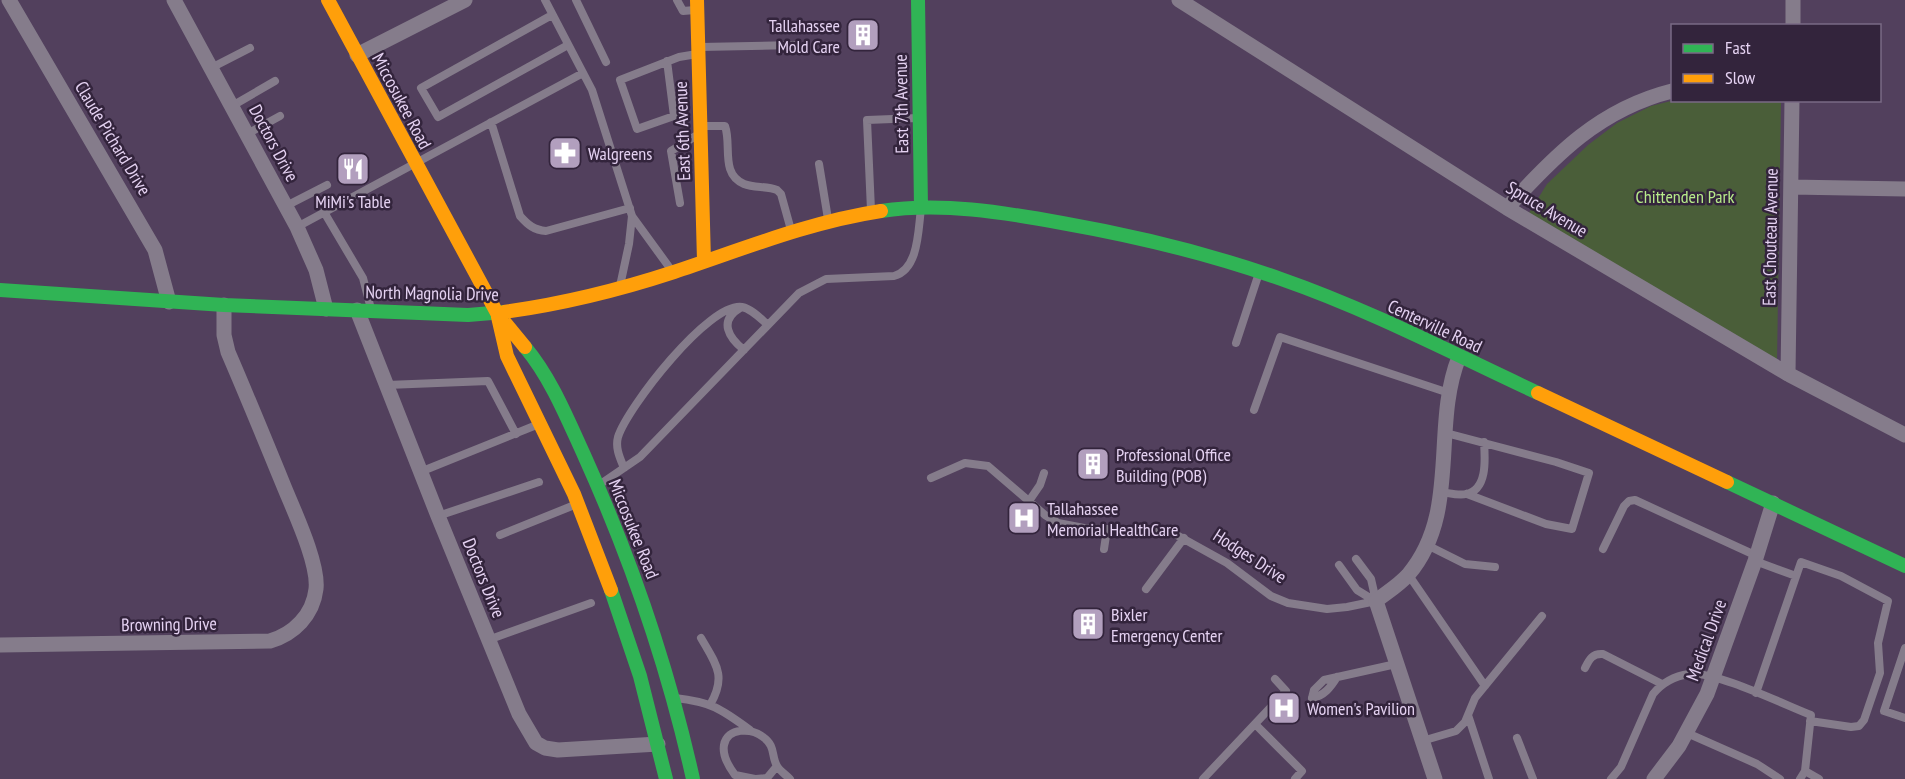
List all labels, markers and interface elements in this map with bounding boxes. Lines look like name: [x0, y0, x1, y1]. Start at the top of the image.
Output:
place label: Tallahassee Mold Care: [769, 14, 840, 58]
building icon: Tallahassee Mold Care: [845, 17, 881, 53]
legend: [1671, 24, 1881, 102]
text: Fast: [1725, 36, 1751, 59]
street label: Miccosukee Road: [367, 49, 437, 153]
street label: East 7th Avenue: [889, 54, 913, 154]
text: Slow: [1725, 66, 1756, 89]
street label: Claude Pichard Drive: [70, 77, 156, 199]
street label: East 6th Avenue: [669, 81, 695, 181]
street label: Doctors Drive: [244, 101, 304, 185]
pharmacy icon: Walgreens: [547, 135, 583, 171]
place label: Walgreens: [588, 142, 652, 165]
restaurant icon: MiMi's Table: [335, 151, 371, 187]
street label: East Chouteau Avenue: [1757, 168, 1783, 306]
street label: Spruce Avenue: [1502, 176, 1592, 242]
park label: Chittenden Park: [1636, 185, 1734, 208]
place label: MiMi's Table: [315, 190, 391, 213]
street label: North Magnolia Drive: [365, 280, 499, 306]
street label: Centerville Road: [1384, 294, 1486, 358]
place label: Professional Office Building (POB): [1116, 443, 1231, 487]
building icon: Professional Office Building (POB): [1075, 446, 1111, 482]
street label: Miccosukee Road: [604, 476, 664, 582]
place label: Tallahassee Memorial HealthCare: [1047, 497, 1178, 541]
hospital icon: Tallahassee Memorial HealthCare: [1006, 500, 1042, 536]
street label: Hodges Drive: [1209, 524, 1291, 588]
street label: Doctors Drive: [458, 535, 510, 621]
street label: Medical Drive: [1681, 596, 1731, 684]
place label: Bixler Emergency Center: [1111, 603, 1223, 647]
building icon: Bixler Emergency Center: [1070, 606, 1106, 642]
street label: Browning Drive: [121, 612, 217, 636]
hospital icon: Women's Pavilion: [1266, 690, 1302, 726]
place label: Women's Pavilion: [1307, 697, 1415, 720]

